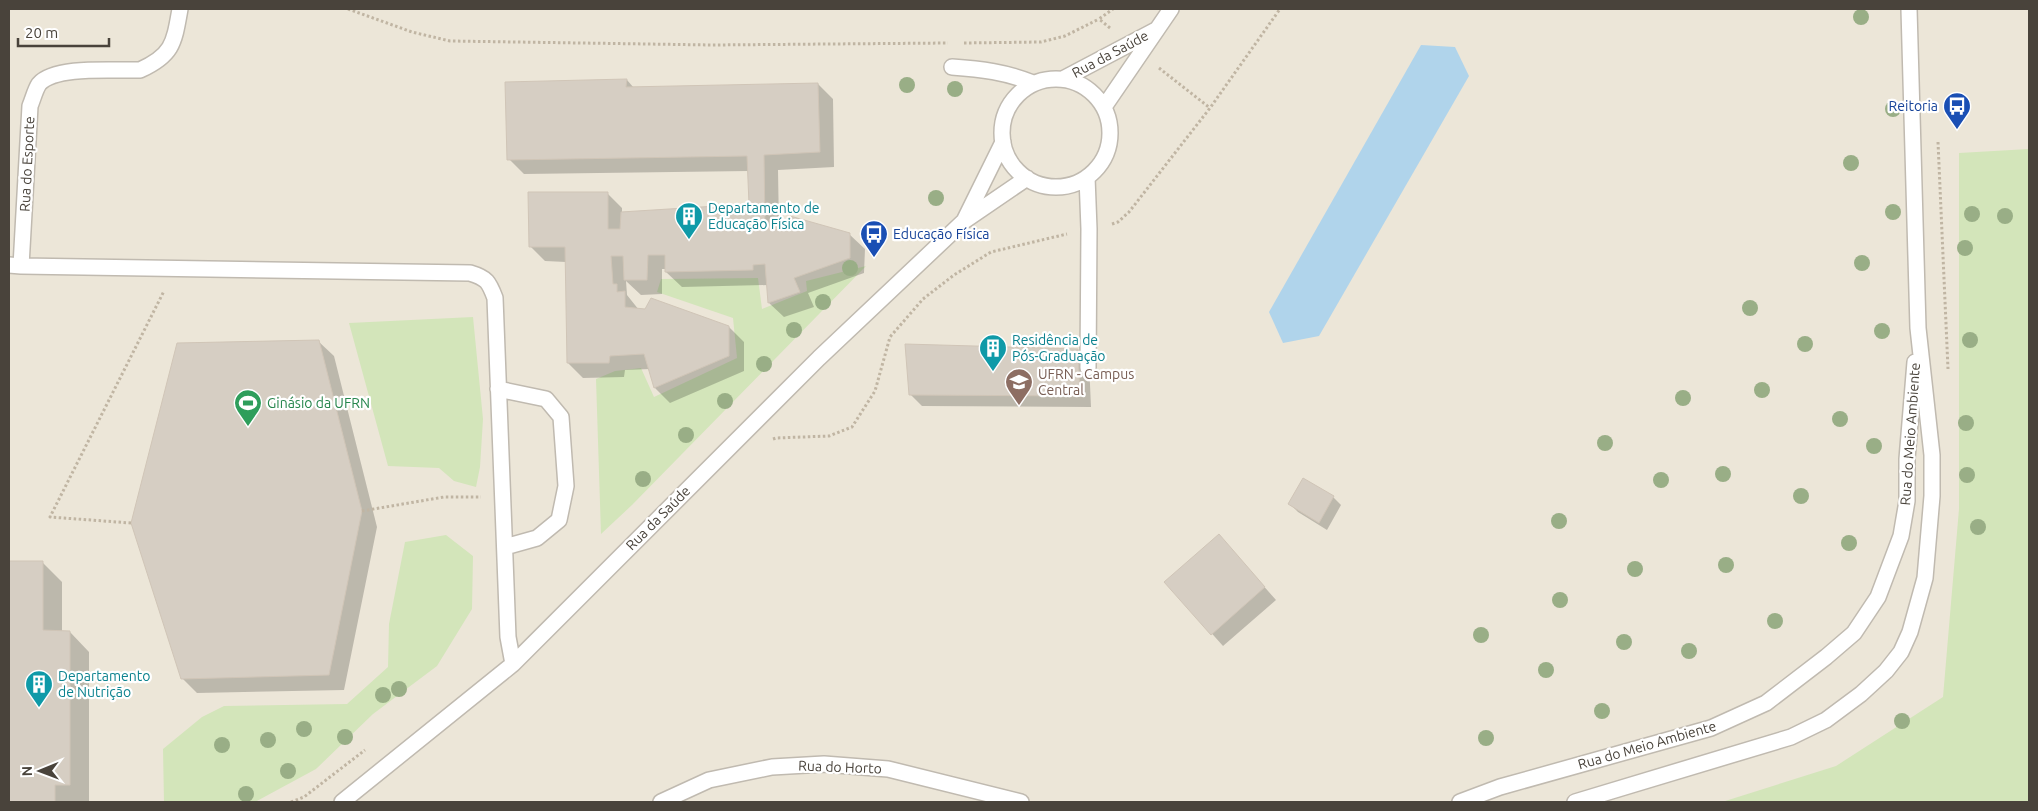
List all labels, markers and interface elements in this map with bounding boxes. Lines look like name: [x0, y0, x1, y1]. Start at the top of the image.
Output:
scale bar: [18, 15, 109, 47]
text: 20 m: [25, 24, 58, 41]
street label: Rua da Saúde: [1069, 27, 1151, 81]
bus stop icon: Reitoria: [1942, 91, 1972, 130]
place label: Reitoria: [1889, 98, 1938, 114]
street label: Rua do Esporte: [17, 116, 37, 212]
place label: Departamento de Educação Física: [708, 200, 820, 232]
building icon: Departamento de Educação Física: [674, 201, 704, 240]
bus stop icon: Educação Física: [859, 219, 889, 258]
place label: Educação Física: [893, 226, 990, 242]
place label: Residência de Pós-Graduação: [1012, 332, 1106, 364]
building icon: Residência de Pós-Graduação: [978, 333, 1008, 372]
street label: Rua do Meio Ambiente: [1897, 362, 1923, 506]
place label: UFRN - Campus Central: [1038, 366, 1134, 398]
school or university icon: UFRN - Campus Central: [1004, 367, 1034, 406]
sports icon: Ginásio da UFRN: [233, 388, 263, 427]
place label: Ginásio da UFRN: [267, 395, 370, 411]
street label: Rua da Saúde: [623, 483, 693, 553]
place label: Departamento de Nutrição: [58, 668, 150, 700]
building icon: Departamento de Nutrição: [24, 669, 54, 708]
street label: Rua do Meio Ambiente: [1576, 718, 1718, 772]
north arrow: [15, 746, 65, 796]
street label: Rua do Horto: [798, 758, 882, 776]
text: N: [19, 766, 35, 777]

